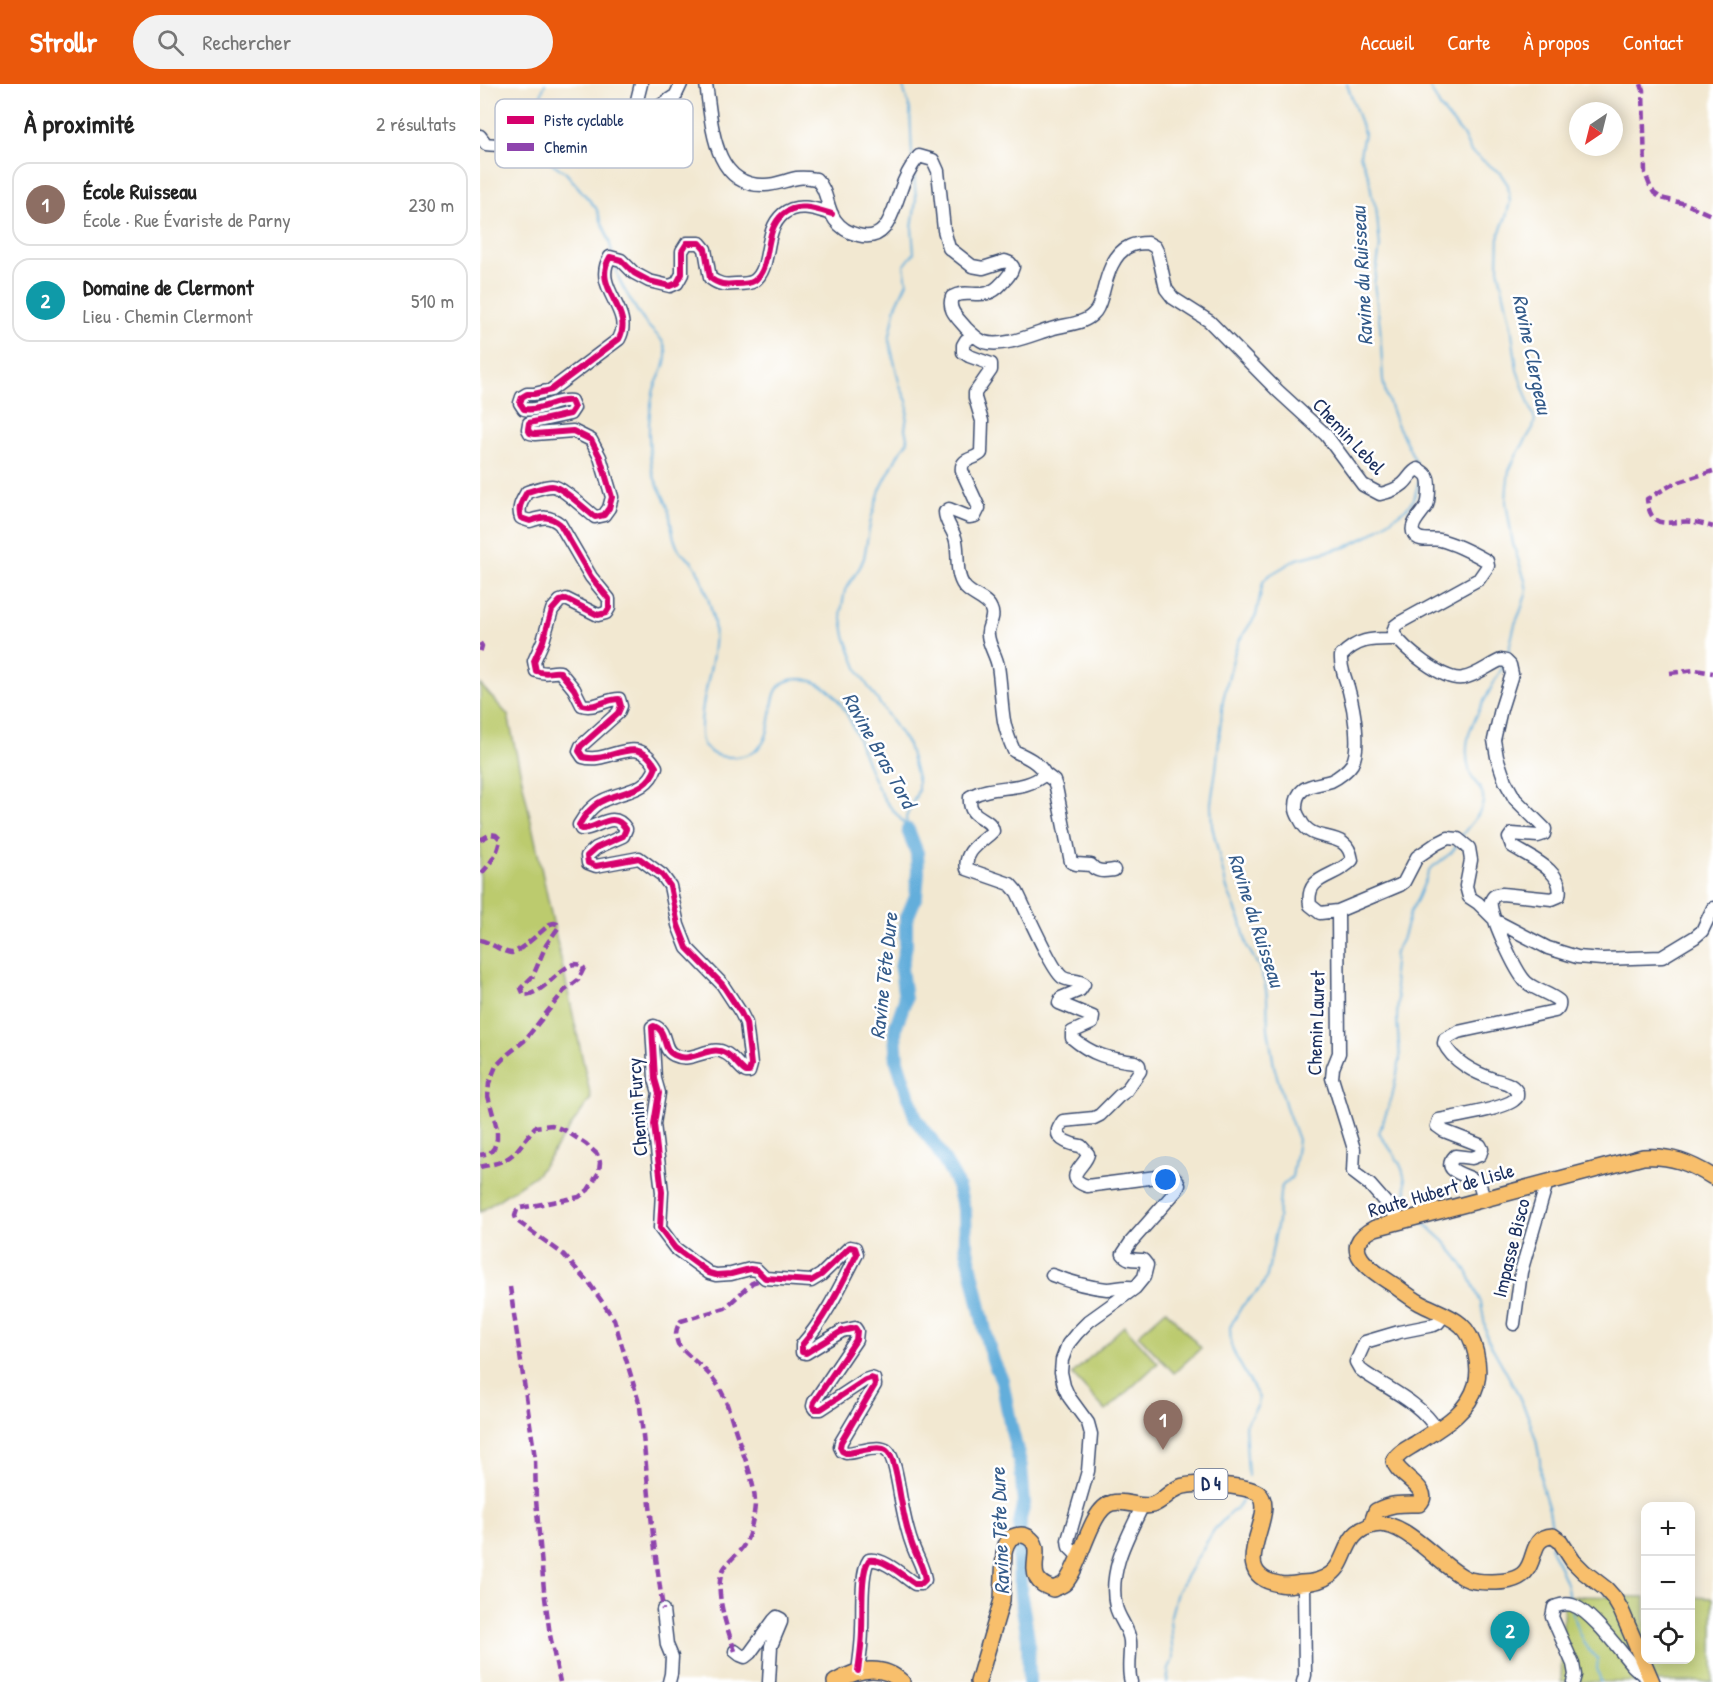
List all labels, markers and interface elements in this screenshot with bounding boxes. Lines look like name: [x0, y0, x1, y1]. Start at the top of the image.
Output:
search box: [133, 15, 553, 69]
text: Strollr: [30, 23, 97, 61]
icon: search: [154, 26, 187, 59]
text: Rechercher: [202, 27, 291, 57]
text: Accueil: [1361, 28, 1414, 57]
text: Carte: [1447, 28, 1491, 57]
text: À propos: [1524, 28, 1590, 57]
text: Contact: [1623, 28, 1683, 57]
legend: [495, 99, 693, 168]
north arrow: [1569, 102, 1623, 156]
text: À proximité: [24, 106, 135, 141]
text: Piste cyclable: [544, 109, 625, 131]
text: 2 résultats: [376, 110, 456, 137]
text: Chemin: [544, 136, 588, 158]
text: École Ruisseau: [83, 176, 197, 206]
text: 1: [42, 191, 49, 218]
text: 230 m: [409, 191, 454, 218]
water label: Ravine du Ruisseau: [1343, 204, 1380, 346]
text: École · Rue Évariste de Parny: [83, 206, 291, 233]
text: Domaine de Clermont: [83, 272, 253, 302]
text: 2: [41, 287, 50, 314]
text: 510 m: [411, 287, 454, 314]
water label: Ravine Clergeau: [1506, 291, 1560, 418]
text: Lieu · Chemin Clermont: [83, 302, 253, 329]
street label: Chemin Lebel: [1307, 391, 1392, 480]
water label: Ravine Bras Tord: [836, 687, 925, 816]
water label: Ravine du Ruisseau: [1221, 849, 1292, 992]
water label: Ravine Tête Dure: [862, 910, 905, 1041]
street label: Chemin Lauret: [1300, 969, 1331, 1076]
street label: Chemin Furcy: [620, 1057, 653, 1157]
street label: Route Hubert de Lisle: [1365, 1156, 1517, 1223]
your location: [1151, 1165, 1180, 1194]
street label: Impasse Bisco: [1485, 1196, 1536, 1300]
pin: 1: [1144, 1400, 1182, 1450]
water label: Ravine Tête Dure: [983, 1465, 1016, 1595]
road number: D 4: [1194, 1469, 1228, 1499]
map controls: [1641, 1502, 1695, 1664]
button: +: [1641, 1502, 1695, 1556]
button: −: [1641, 1556, 1695, 1610]
button: locate: [1641, 1610, 1695, 1664]
pin: 2: [1490, 1612, 1530, 1661]

